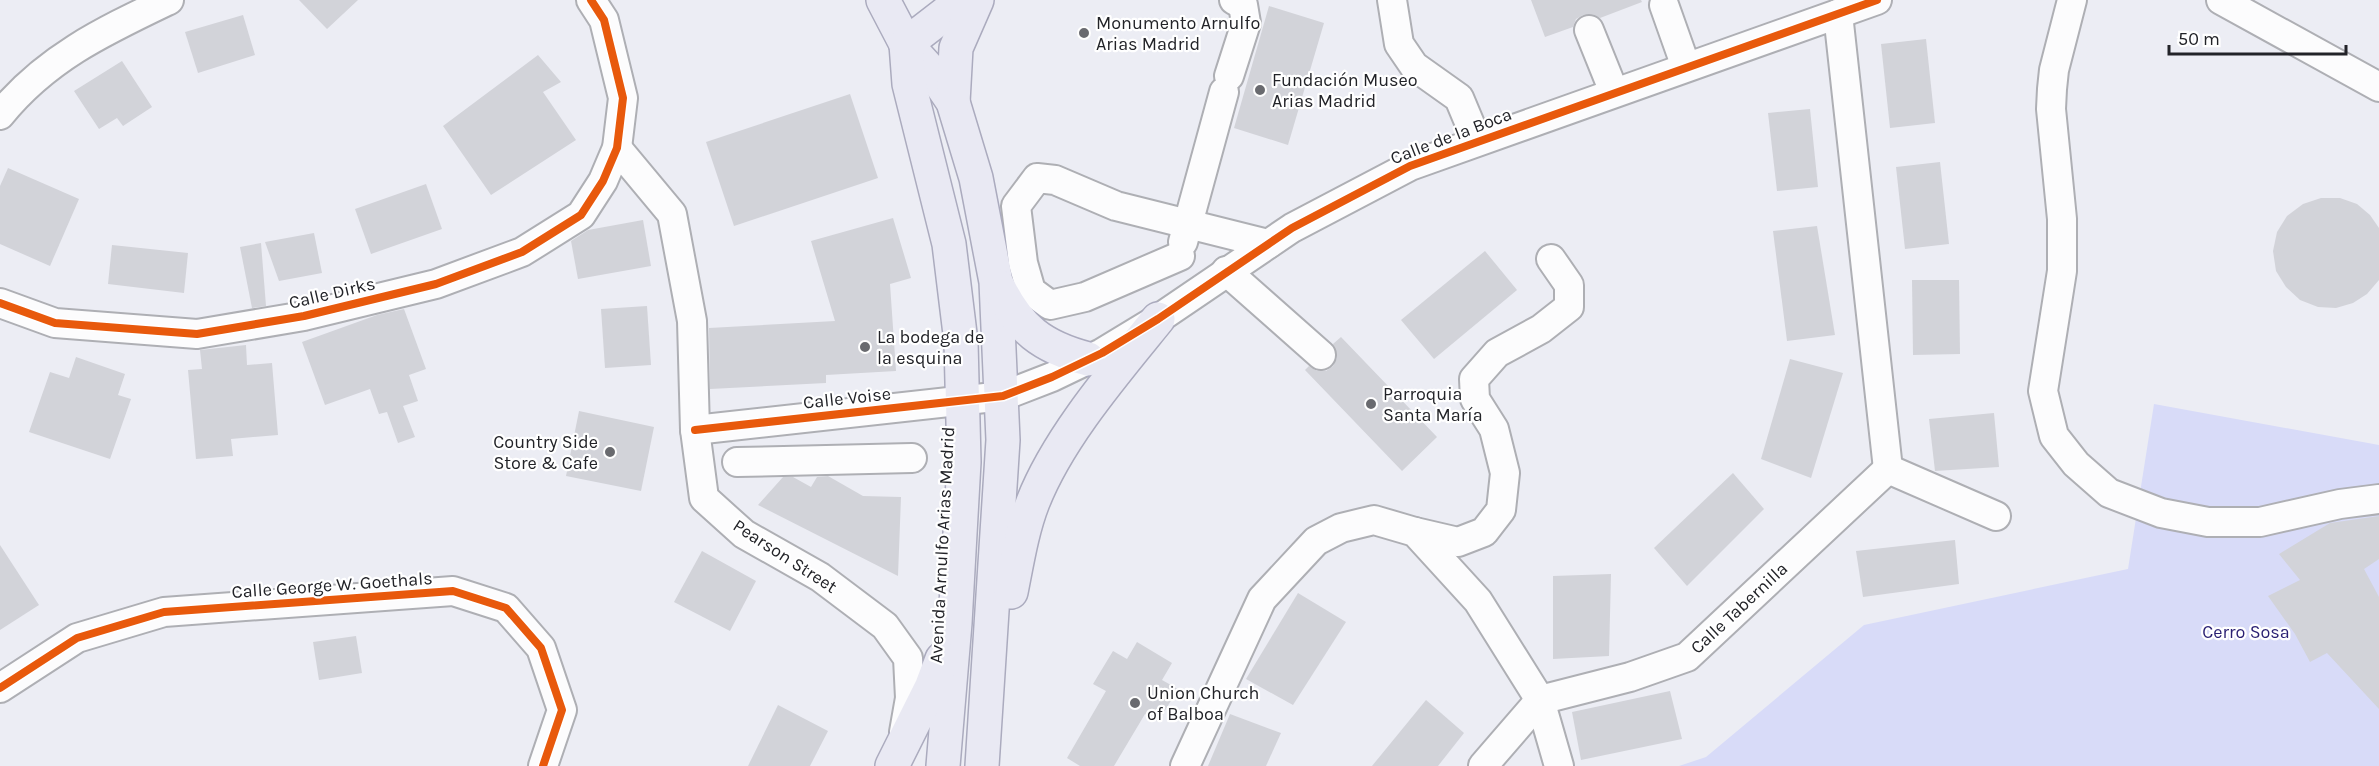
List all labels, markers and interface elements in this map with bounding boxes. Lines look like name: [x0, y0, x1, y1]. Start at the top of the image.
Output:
place label: Monumento Arnulfo Arias Madrid: [1096, 12, 1260, 55]
scale bar: [2169, 18, 2346, 56]
marker: Monumento Arnulfo Arias Madrid: [1077, 26, 1091, 40]
text: 50 m: [2178, 28, 2220, 50]
place label: Fundación Museo Arias Madrid: [1272, 69, 1418, 112]
marker: Fundación Museo Arias Madrid: [1253, 83, 1267, 97]
street label: Calle de la Boca: [1387, 103, 1515, 169]
street label: Calle Dirks: [287, 272, 377, 314]
place label: La bodega de la esquina: [877, 326, 984, 369]
marker: La bodega de la esquina: [858, 340, 872, 354]
street label: Calle Voise: [802, 382, 892, 414]
place label: Parroquia Santa María: [1383, 383, 1483, 426]
marker: Parroquia Santa María: [1364, 397, 1378, 411]
street label: Avenida Arnulfo Arias Madrid: [925, 426, 959, 664]
place label: Country Side Store & Cafe: [493, 431, 598, 474]
marker: Country Side Store & Cafe: [603, 445, 617, 459]
street label: Pearson Street: [729, 514, 841, 598]
street label: Calle Tabernilla: [1686, 557, 1792, 659]
street label: Calle George W. Goethals: [231, 567, 433, 603]
park label: Cerro Sosa: [2202, 621, 2290, 643]
place label: Union Church of Balboa: [1147, 682, 1259, 725]
marker: Union Church of Balboa: [1128, 696, 1142, 710]

